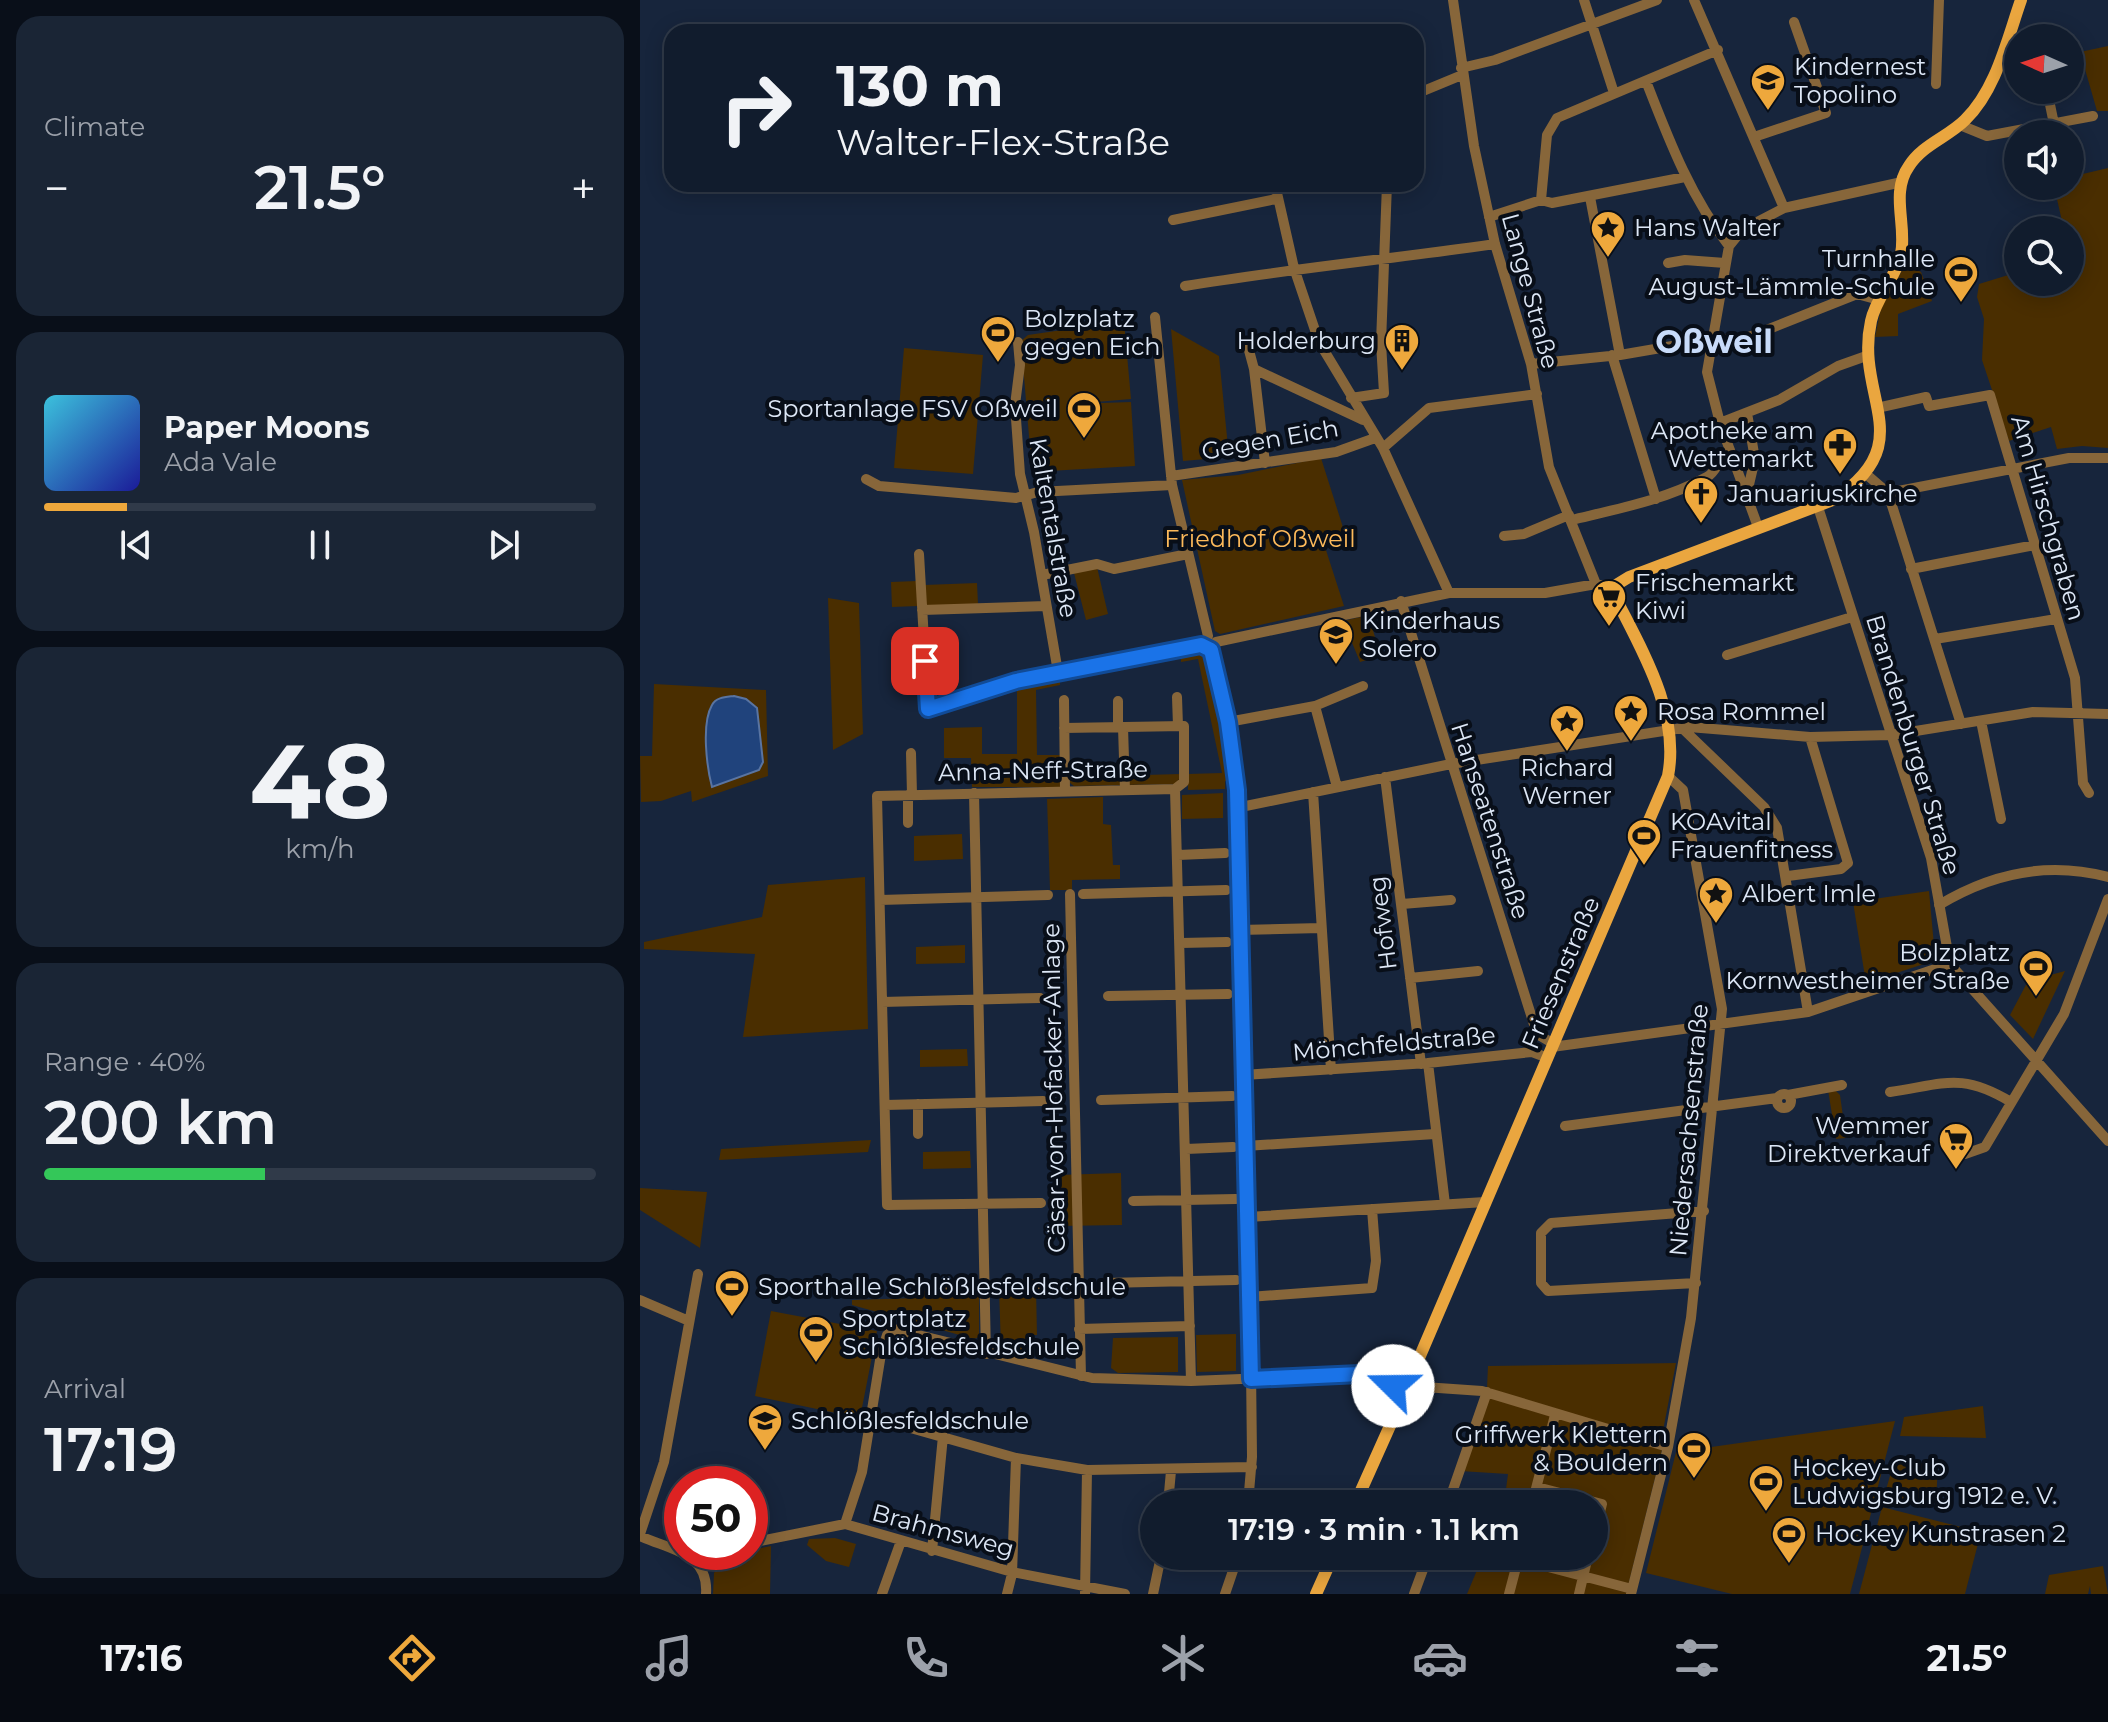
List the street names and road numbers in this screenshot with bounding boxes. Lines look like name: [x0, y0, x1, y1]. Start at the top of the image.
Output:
street label: Lange Straße: [1496, 210, 1565, 372]
street label: Am Hirschgraben: [2005, 412, 2092, 624]
street label: Gegen Eich: [1199, 413, 1341, 466]
street label: Kaltentalstraße: [1023, 436, 1084, 620]
street label: Brandenburger Straße: [1860, 611, 1967, 878]
street label: Hanseatenstraße: [1445, 719, 1536, 923]
street label: Anna-Neff-Straße: [938, 754, 1148, 787]
street label: Hofweg: [1362, 874, 1403, 972]
street label: Friesenstraße: [1515, 892, 1606, 1053]
street label: Cäsar-von-Hofacker-Anlage: [1036, 923, 1071, 1253]
street label: Niedersachsenstraße: [1663, 1002, 1714, 1257]
street label: Mönchfeldstraße: [1291, 1020, 1497, 1067]
street label: Brahmsweg: [869, 1498, 1017, 1563]

